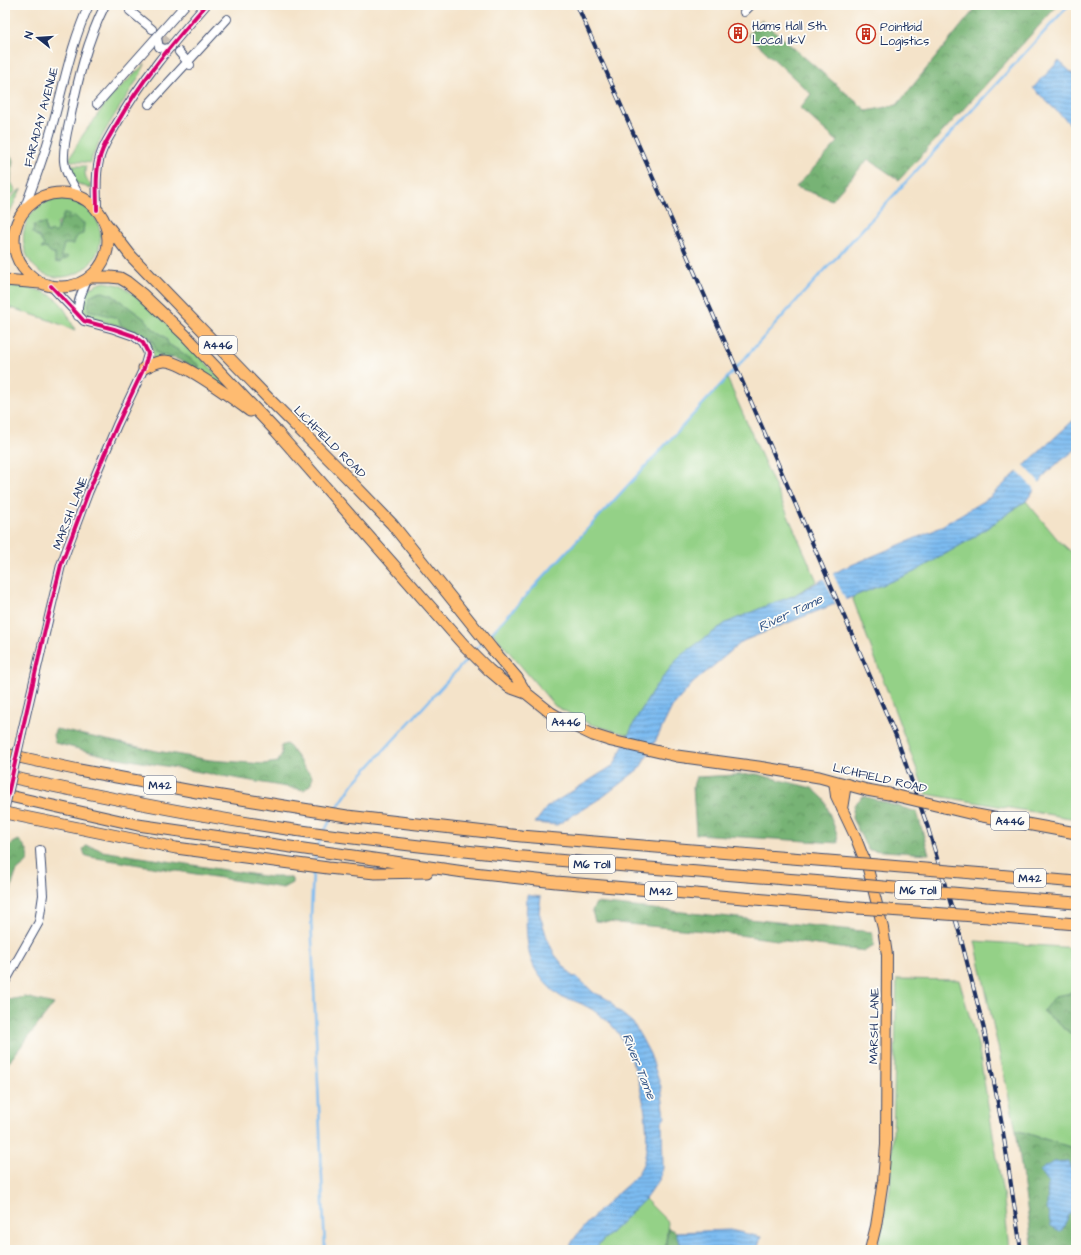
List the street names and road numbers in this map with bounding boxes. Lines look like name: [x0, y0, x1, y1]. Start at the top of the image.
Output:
street label: FARADAY AVENUE: [20, 65, 63, 169]
road number: A446: [199, 336, 237, 354]
street label: LICHFIELD ROAD: [290, 402, 370, 482]
street label: MARSH LANE: [49, 474, 92, 552]
road number: A446: [547, 713, 585, 731]
street label: LICHFIELD ROAD: [831, 759, 929, 798]
road number: M42: [144, 776, 176, 794]
road number: A446: [991, 812, 1029, 830]
road number: M6 Toll: [569, 855, 615, 873]
road number: M42: [1014, 869, 1046, 887]
road number: M6 Toll: [895, 881, 941, 899]
road number: M42: [645, 882, 677, 900]
street label: MARSH LANE: [865, 988, 884, 1064]

